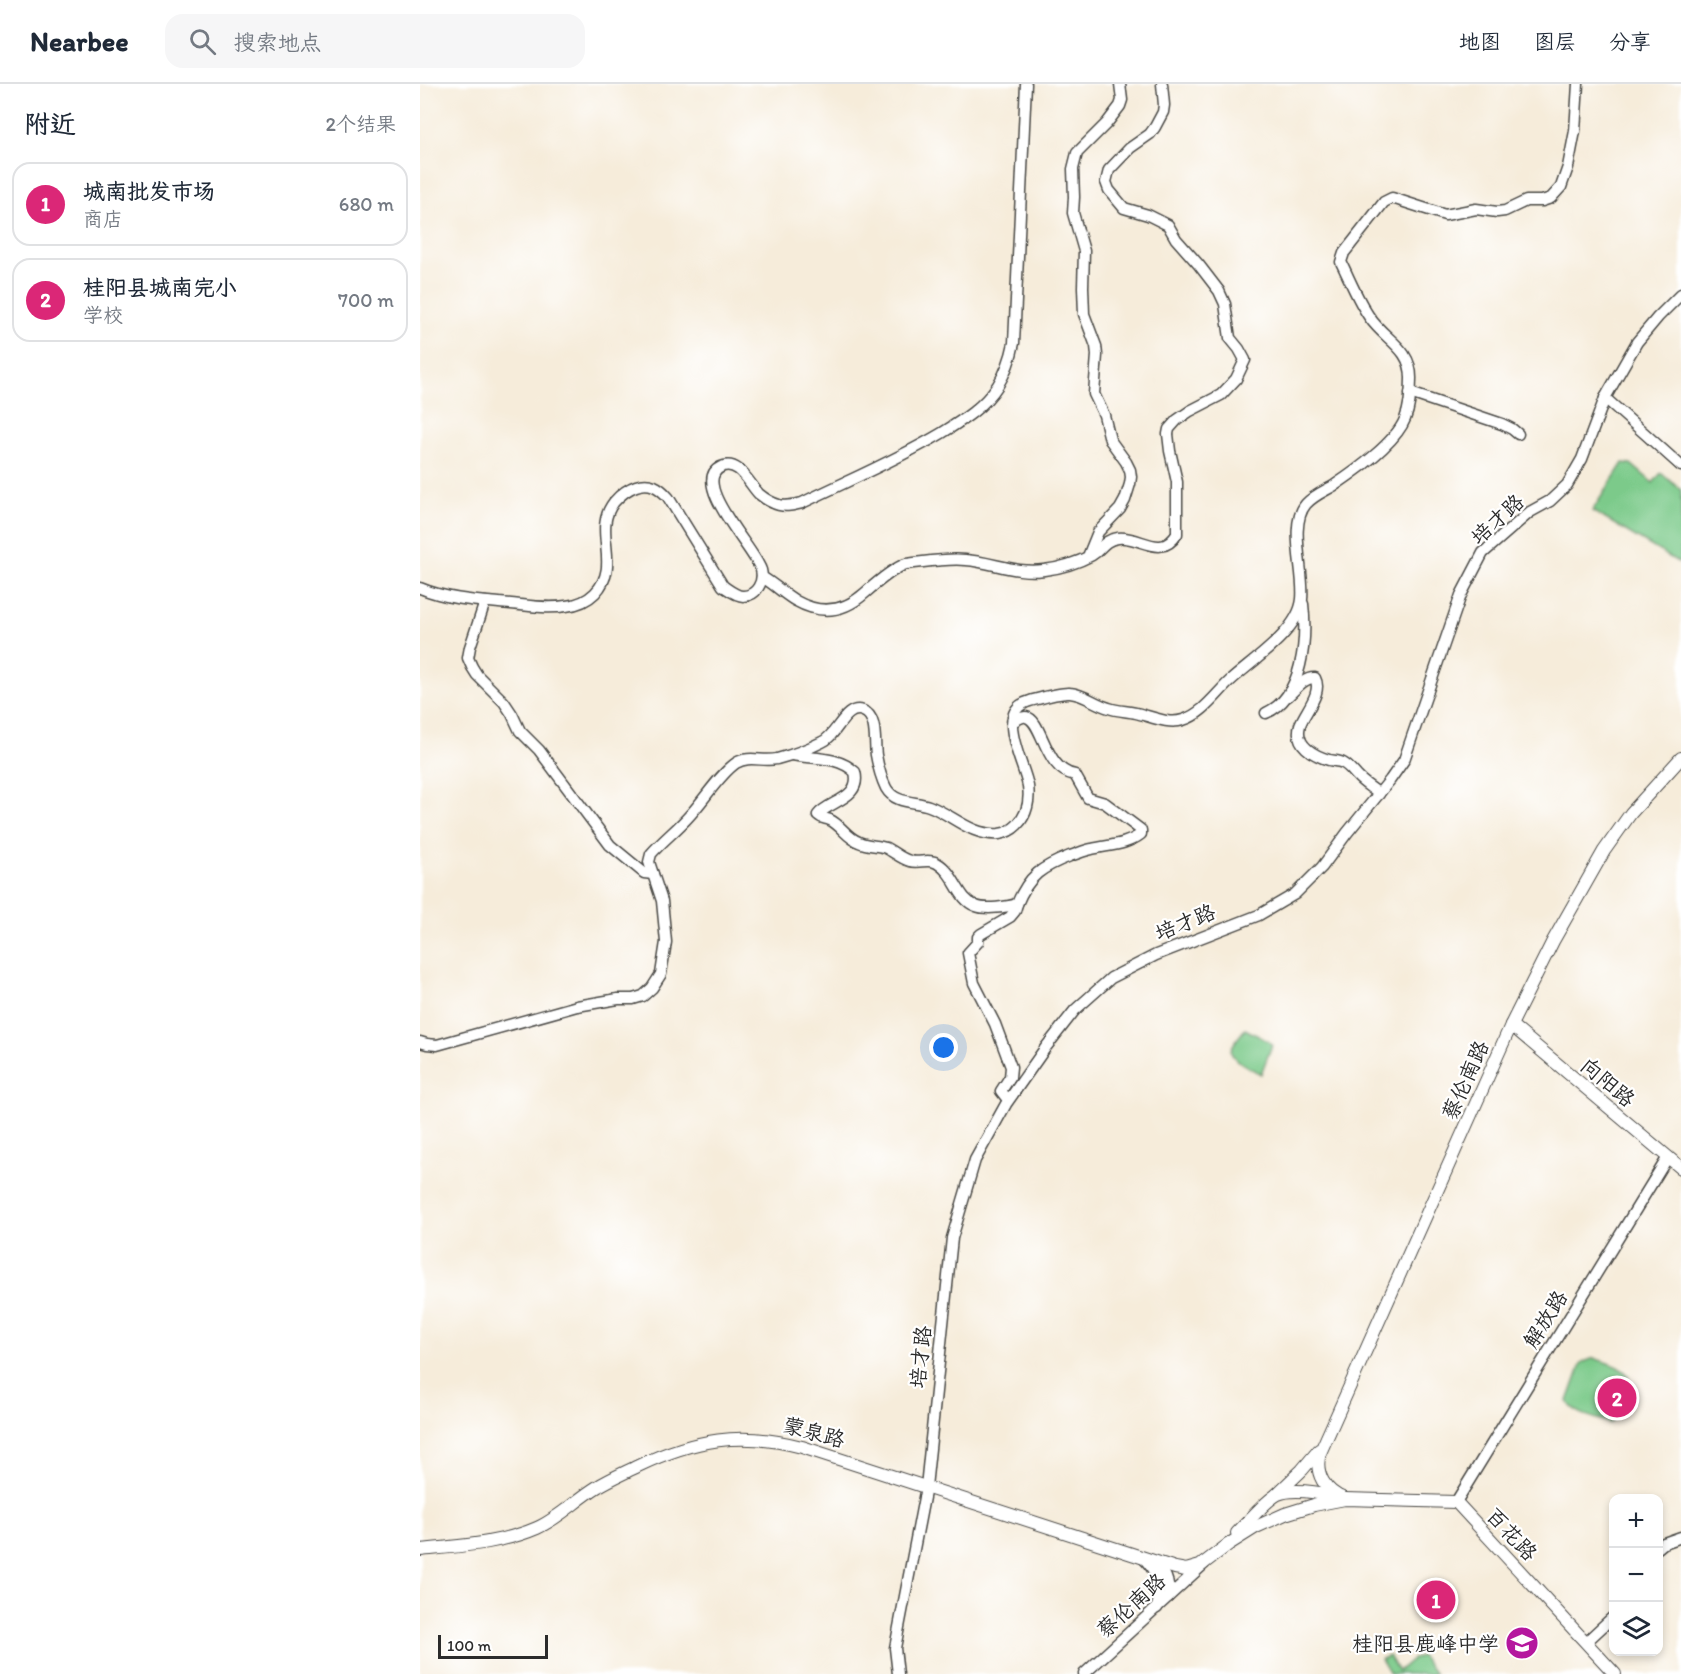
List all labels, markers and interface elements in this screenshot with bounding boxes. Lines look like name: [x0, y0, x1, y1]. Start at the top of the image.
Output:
search box: [165, 14, 585, 68]
text: Nearbee: [30, 24, 129, 58]
icon: search: [186, 25, 219, 58]
text: 搜索地点: [234, 29, 322, 56]
text: 地图: [1459, 29, 1501, 54]
text: 图层: [1534, 29, 1576, 54]
text: 分享: [1609, 29, 1651, 54]
text: 附近: [24, 108, 76, 140]
text: 2个结果: [325, 112, 396, 136]
text: 城南批发市场: [83, 178, 215, 205]
text: 1: [41, 192, 50, 216]
text: 680 m: [339, 192, 394, 216]
text: 商店: [83, 207, 123, 231]
text: 桂阳县城南完小: [83, 274, 237, 301]
text: 2: [40, 288, 51, 312]
text: 700 m: [338, 288, 394, 312]
text: 学校: [83, 303, 123, 327]
street label: 培才路: [1465, 489, 1529, 549]
street label: 培才路: [1151, 899, 1219, 945]
your location: [929, 1033, 958, 1062]
street label: 蔡伦南路: [1436, 1037, 1494, 1123]
street label: 向阳路: [1576, 1052, 1640, 1112]
street label: 解放路: [1518, 1286, 1572, 1352]
street label: 培才路: [904, 1324, 936, 1390]
pin: 2: [1598, 1376, 1636, 1420]
street label: 蒙泉路: [780, 1412, 848, 1452]
map controls: [1609, 1494, 1663, 1656]
button: +: [1609, 1494, 1663, 1548]
street label: 百花路: [1481, 1502, 1543, 1566]
button: −: [1609, 1548, 1663, 1602]
street label: 蔡伦南路: [1091, 1568, 1171, 1642]
pin: 1: [1416, 1578, 1456, 1622]
button: layers: [1609, 1602, 1663, 1656]
school or university icon: 桂阳县鹿峰中学: [1504, 1625, 1540, 1661]
place label: 桂阳县鹿峰中学: [1352, 1631, 1499, 1656]
scale bar: [438, 1632, 548, 1660]
text: 100 m: [447, 1636, 491, 1655]

